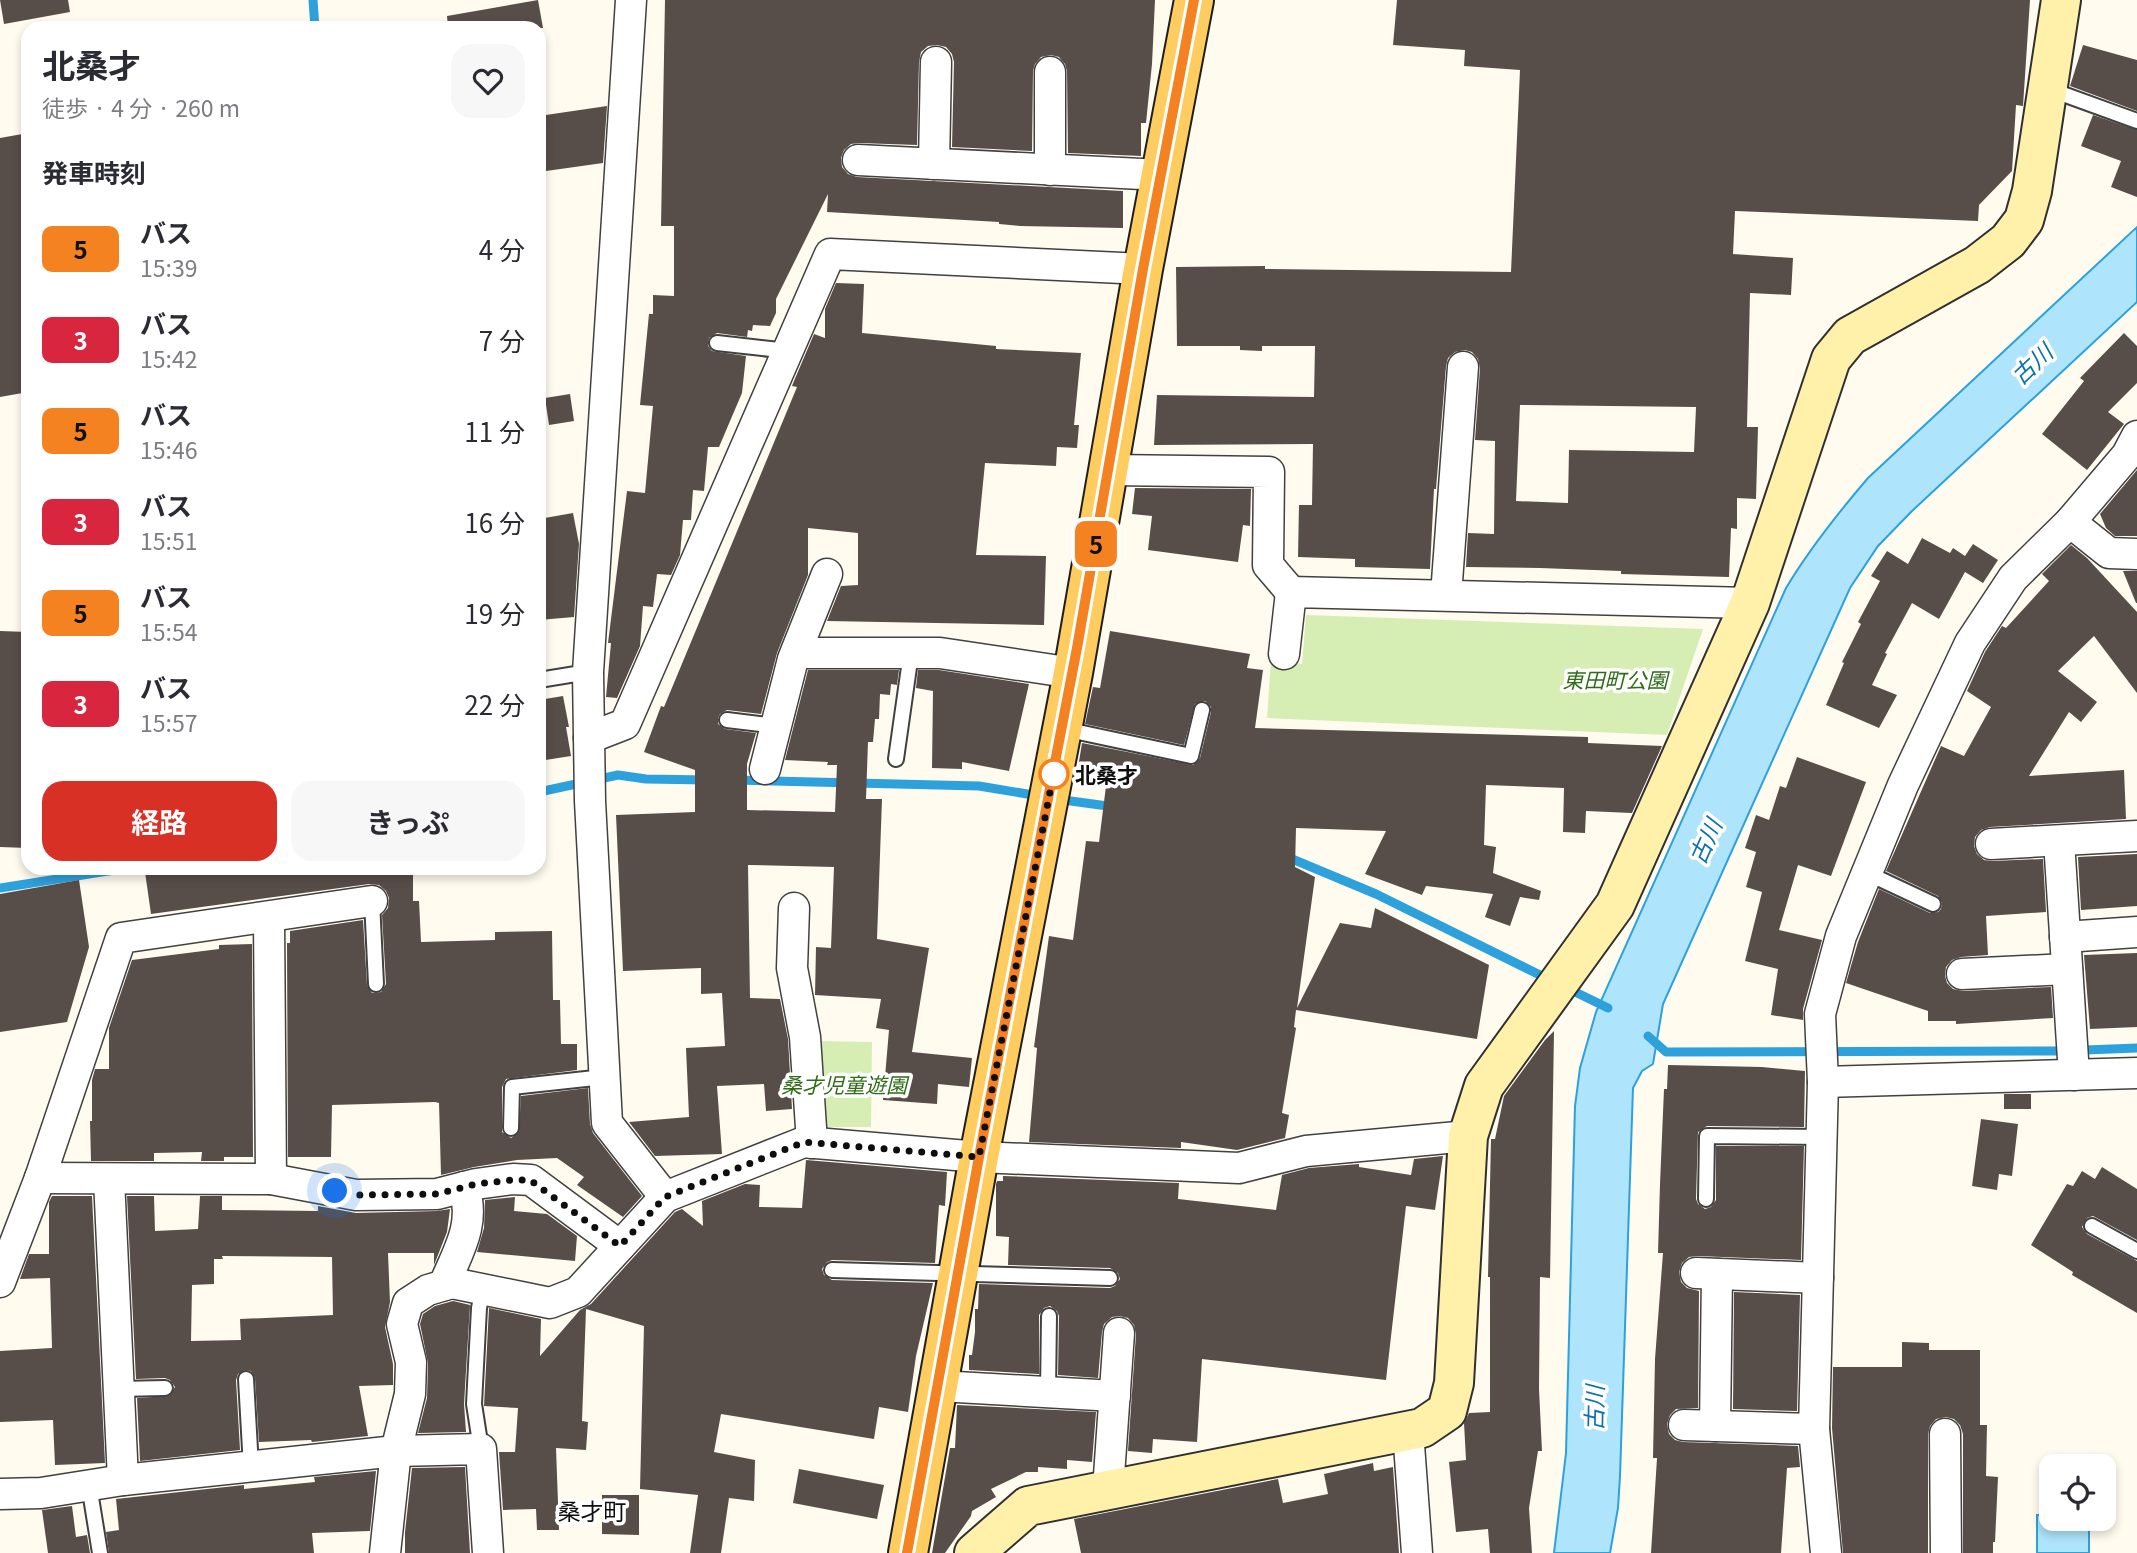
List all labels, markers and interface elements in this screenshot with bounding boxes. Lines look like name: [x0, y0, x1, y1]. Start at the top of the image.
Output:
text: 北桑才: [42, 40, 141, 88]
button: heart: [451, 44, 525, 118]
text: 徒歩 · 4 分 · 260 m: [42, 90, 240, 124]
text: 発車時刻: [42, 153, 146, 190]
text: バス: [140, 213, 192, 250]
text: 4 分: [479, 230, 525, 267]
text: 5: [73, 231, 88, 266]
text: 15:39: [140, 250, 197, 284]
text: バス: [140, 304, 192, 341]
text: 7 分: [479, 321, 525, 358]
text: 3: [73, 322, 88, 357]
water label: 古川: [2003, 333, 2062, 391]
text: 15:42: [140, 341, 197, 375]
text: バス: [140, 395, 192, 432]
text: 11 分: [464, 412, 525, 449]
text: 5: [73, 413, 88, 448]
text: 15:46: [140, 432, 197, 466]
text: バス: [140, 486, 192, 523]
text: 16 分: [464, 503, 525, 540]
text: 3: [73, 504, 88, 539]
line badge: 5: [1073, 521, 1119, 567]
text: 15:51: [140, 523, 197, 557]
text: 5: [1089, 526, 1103, 561]
text: バス: [140, 577, 192, 614]
text: 19 分: [464, 594, 525, 631]
text: 5: [73, 595, 88, 630]
text: 15:54: [140, 614, 197, 648]
park label: 東田町公園: [1563, 664, 1670, 694]
text: バス: [140, 668, 192, 705]
text: 22 分: [464, 685, 525, 722]
text: 3: [73, 686, 88, 721]
text: 15:57: [140, 705, 197, 739]
marker: 北桑才: [1039, 759, 1069, 789]
place label: 北桑才: [1075, 759, 1138, 789]
button: 経路: [42, 781, 277, 861]
button: きっぷ: [291, 781, 525, 861]
water label: 古川: [1679, 810, 1730, 869]
park label: 桑才児童遊園: [781, 1069, 910, 1099]
your location: [317, 1173, 352, 1208]
water label: 古川: [1576, 1382, 1610, 1431]
map controls: [2039, 1454, 2116, 1531]
button: locate: [2039, 1454, 2116, 1531]
district label: 桑才町: [558, 1493, 627, 1527]

